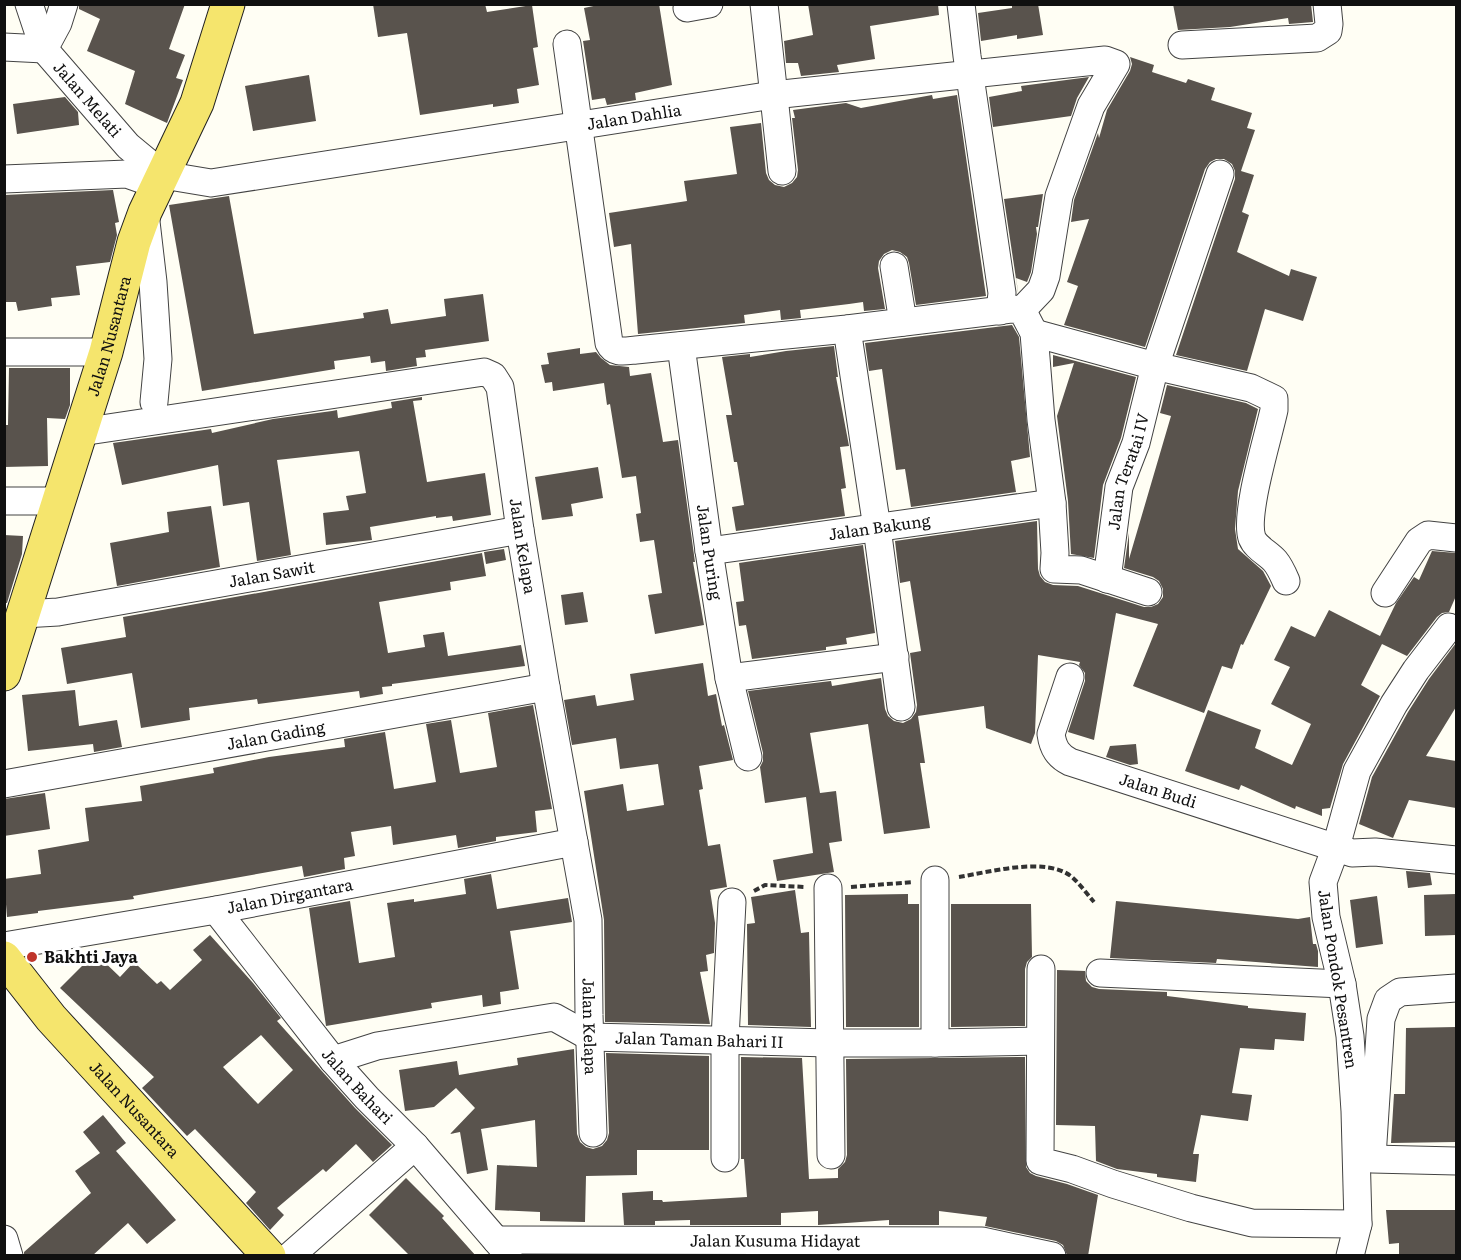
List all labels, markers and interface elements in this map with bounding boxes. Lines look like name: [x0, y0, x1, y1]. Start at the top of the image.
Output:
street label: Jalan Melati: [49, 55, 128, 142]
street label: Jalan Dahlia: [585, 96, 683, 135]
street label: Jalan Nusantara: [80, 272, 136, 399]
street label: Jalan Teratai IV: [1101, 410, 1154, 531]
street label: Jalan Kelapa: [505, 496, 543, 596]
street label: Jalan Puring: [692, 502, 730, 602]
street label: Jalan Bakung: [827, 507, 932, 545]
street label: Jalan Sawit: [226, 554, 317, 593]
street label: Jalan Gading: [224, 714, 327, 755]
street label: Jalan Budi: [1116, 766, 1200, 813]
street label: Jalan Dirgantara: [224, 871, 355, 919]
street label: Jalan Pondok Pesantren: [1313, 887, 1365, 1071]
place label: Bakhti Jaya: [44, 944, 138, 968]
marker: Bakhti Jaya: [25, 950, 39, 964]
street label: Jalan Kelapa: [578, 978, 604, 1075]
street label: Jalan Taman Bahari II: [615, 1025, 784, 1053]
street label: Jalan Bahari: [317, 1042, 399, 1129]
street label: Jalan Nusantara: [85, 1055, 186, 1163]
street label: Jalan Kusuma Hidayat: [690, 1227, 861, 1252]

